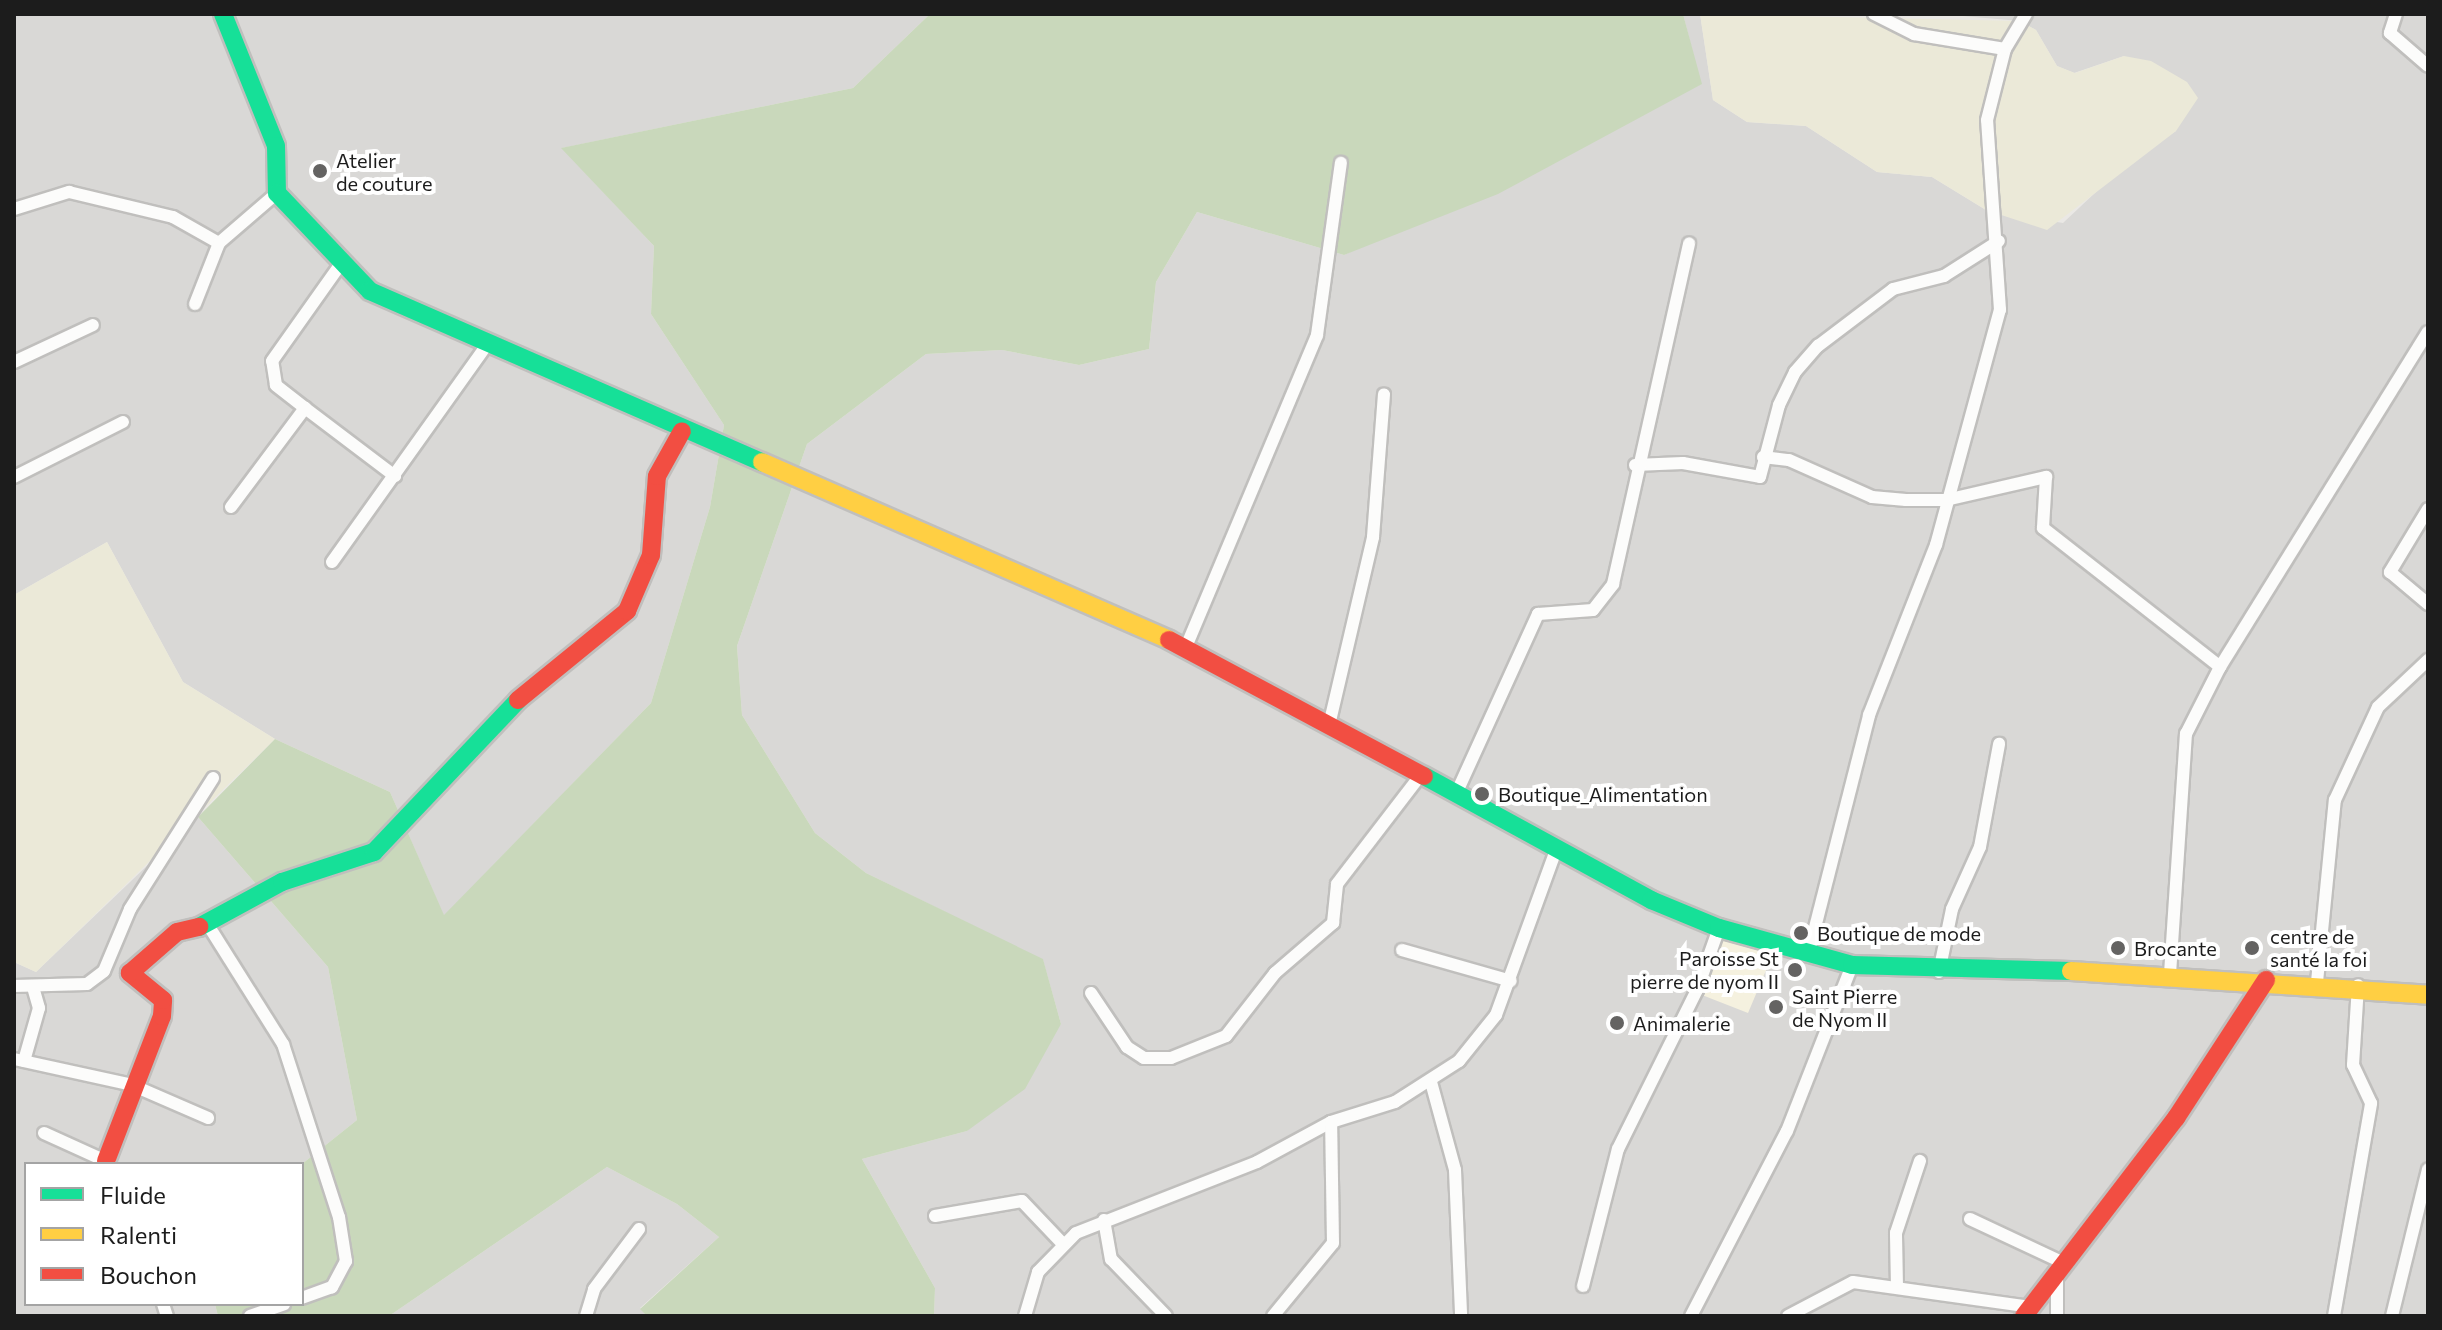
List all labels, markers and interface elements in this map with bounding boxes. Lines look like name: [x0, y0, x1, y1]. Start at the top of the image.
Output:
place label: Atelier de couture: [336, 148, 433, 195]
marker: Atelier de couture: [311, 162, 329, 180]
place label: Boutique_Alimentation: [1498, 782, 1708, 806]
marker: Boutique_Alimentation: [1473, 785, 1491, 803]
place label: Boutique de mode: [1817, 921, 1981, 945]
marker: Boutique de mode: [1792, 924, 1810, 942]
place label: centre de santé la foi: [2270, 924, 2367, 971]
place label: Brocante: [2134, 936, 2217, 960]
marker: centre de santé la foi: [2241, 937, 2263, 959]
marker: Brocante: [2109, 939, 2127, 957]
place label: Paroisse St pierre de nyom II: [1630, 946, 1779, 993]
marker: Paroisse St pierre de nyom II: [1786, 961, 1804, 979]
place label: Saint Pierre de Nyom II: [1792, 984, 1897, 1031]
marker: Saint Pierre de Nyom II: [1767, 998, 1785, 1016]
place label: Animalerie: [1633, 1011, 1731, 1035]
marker: Animalerie: [1608, 1014, 1626, 1032]
legend: [24, 1162, 304, 1306]
text: Fluide: [100, 1180, 166, 1209]
text: Ralenti: [100, 1220, 177, 1249]
text: Bouchon: [100, 1260, 197, 1289]

